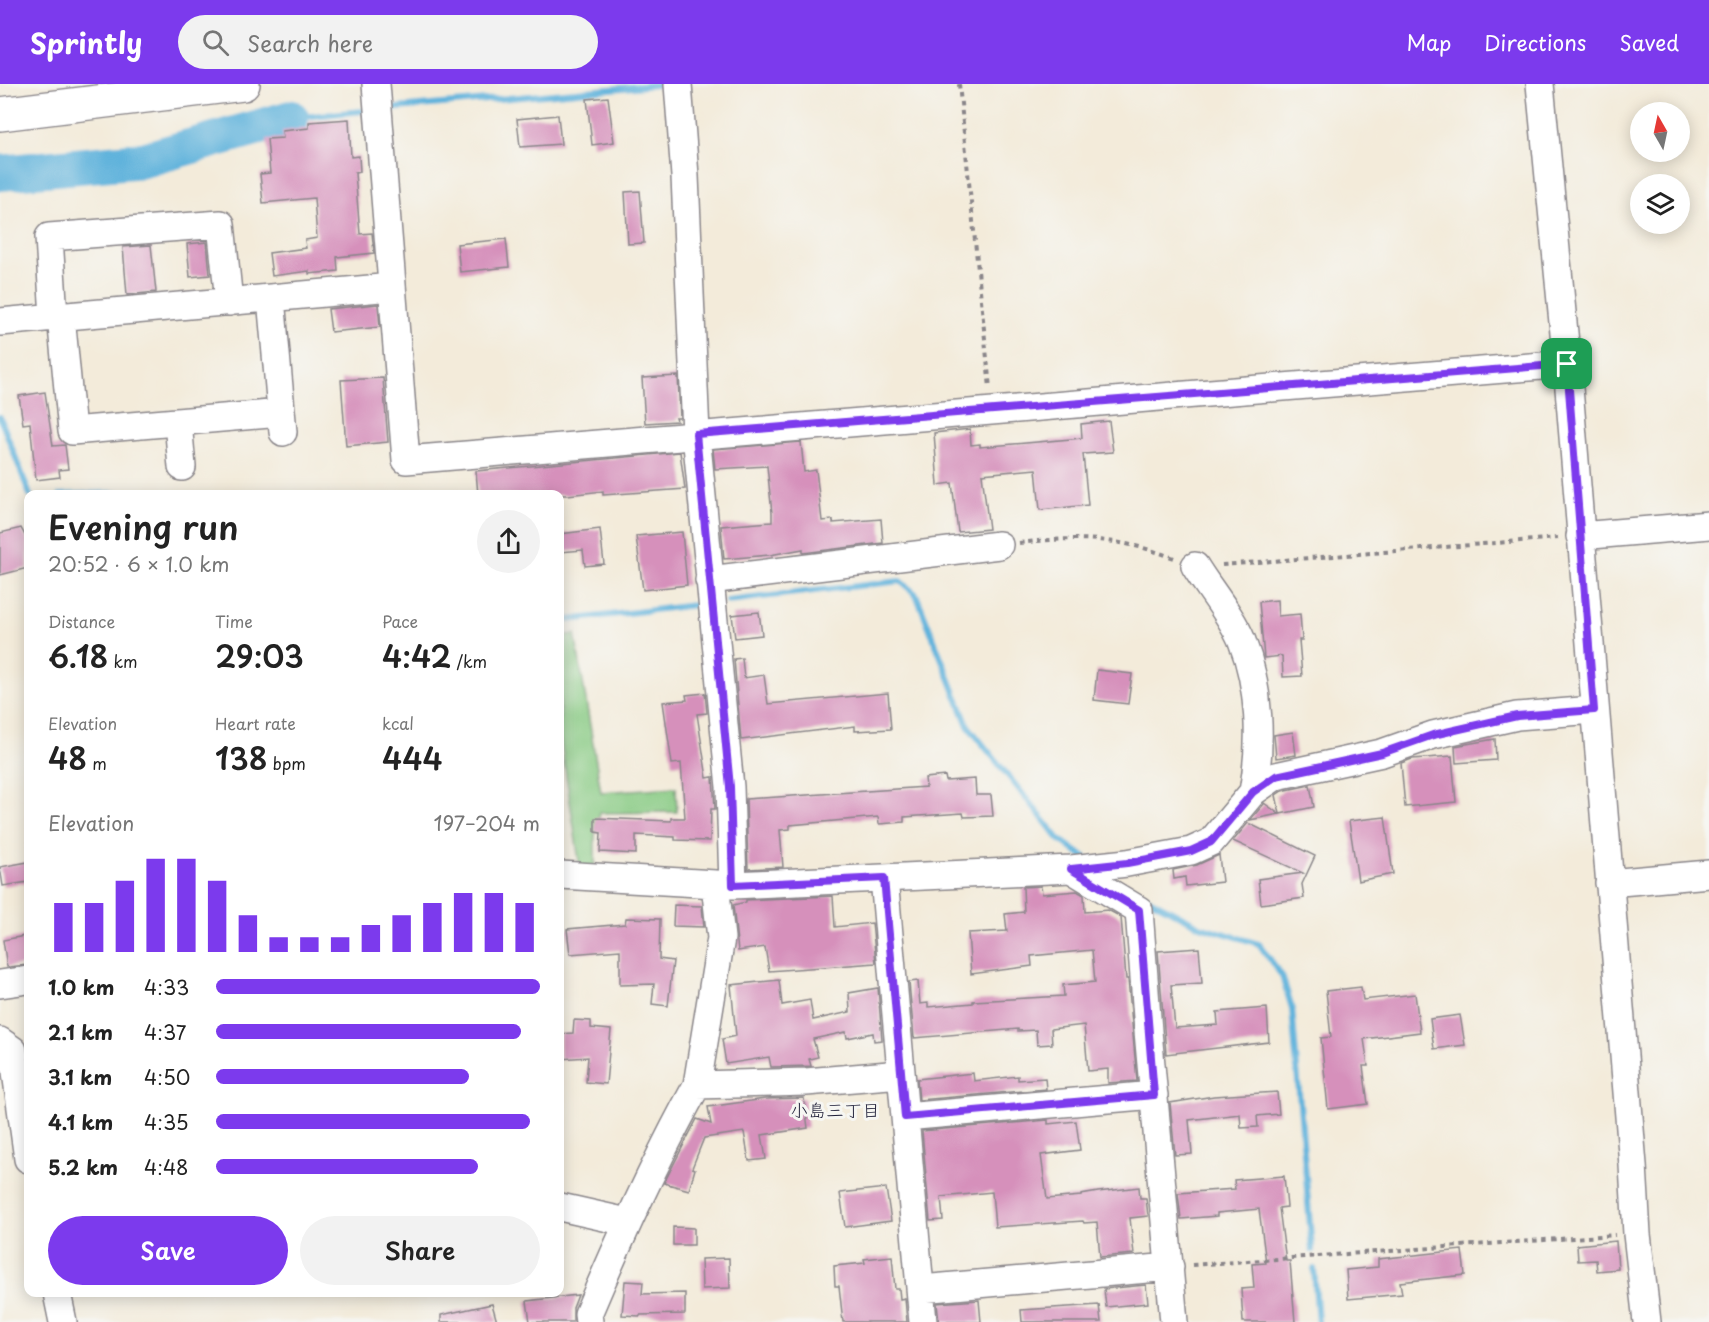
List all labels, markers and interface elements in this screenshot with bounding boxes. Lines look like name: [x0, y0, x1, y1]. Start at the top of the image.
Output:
search box: [178, 15, 598, 69]
text: Sprintly: [30, 21, 142, 64]
icon: search: [199, 26, 232, 59]
text: Search here: [247, 26, 373, 59]
text: Map: [1406, 26, 1451, 58]
text: Directions: [1484, 26, 1586, 58]
text: Saved: [1619, 26, 1679, 58]
north arrow: [1630, 102, 1690, 162]
map controls: [1630, 102, 1690, 234]
button: layers: [1630, 174, 1690, 234]
pin: [1541, 338, 1592, 389]
icon: arrive: [1550, 347, 1583, 380]
text: Evening run: [48, 501, 239, 551]
button: share: [477, 510, 540, 573]
text: 20:52 · 6 × 1.0 km: [48, 549, 229, 579]
text: Distance: [48, 609, 115, 633]
text: Time: [215, 609, 253, 633]
text: Pace: [382, 609, 418, 633]
text: 6.18: [48, 633, 108, 678]
text: 29:03: [215, 633, 304, 678]
text: 4:42: [382, 633, 451, 678]
text: km: [108, 649, 138, 673]
text: /km: [451, 649, 487, 673]
text: Elevation: [48, 711, 117, 735]
text: Heart rate: [215, 711, 296, 735]
text: kcal: [382, 711, 414, 735]
text: 48: [48, 735, 87, 780]
text: 138: [215, 735, 268, 780]
text: 444: [382, 735, 443, 780]
text: m: [87, 751, 107, 775]
text: bpm: [268, 751, 306, 775]
text: Elevation: [48, 808, 134, 838]
text: 197–204 m: [433, 808, 540, 838]
text: 1.0 km: [48, 972, 115, 1002]
text: 4:33: [144, 972, 189, 1002]
text: 2.1 km: [48, 1017, 113, 1047]
text: 4:37: [144, 1017, 186, 1047]
text: 3.1 km: [48, 1062, 112, 1092]
text: 4:50: [144, 1062, 190, 1092]
district label: 小島三丁目: [790, 1096, 880, 1123]
text: 4.1 km: [48, 1107, 113, 1137]
text: 4:35: [144, 1107, 189, 1137]
text: 5.2 km: [48, 1152, 118, 1182]
text: 4:48: [144, 1152, 188, 1182]
button: Save: [48, 1216, 288, 1285]
button: Share: [300, 1216, 540, 1285]

